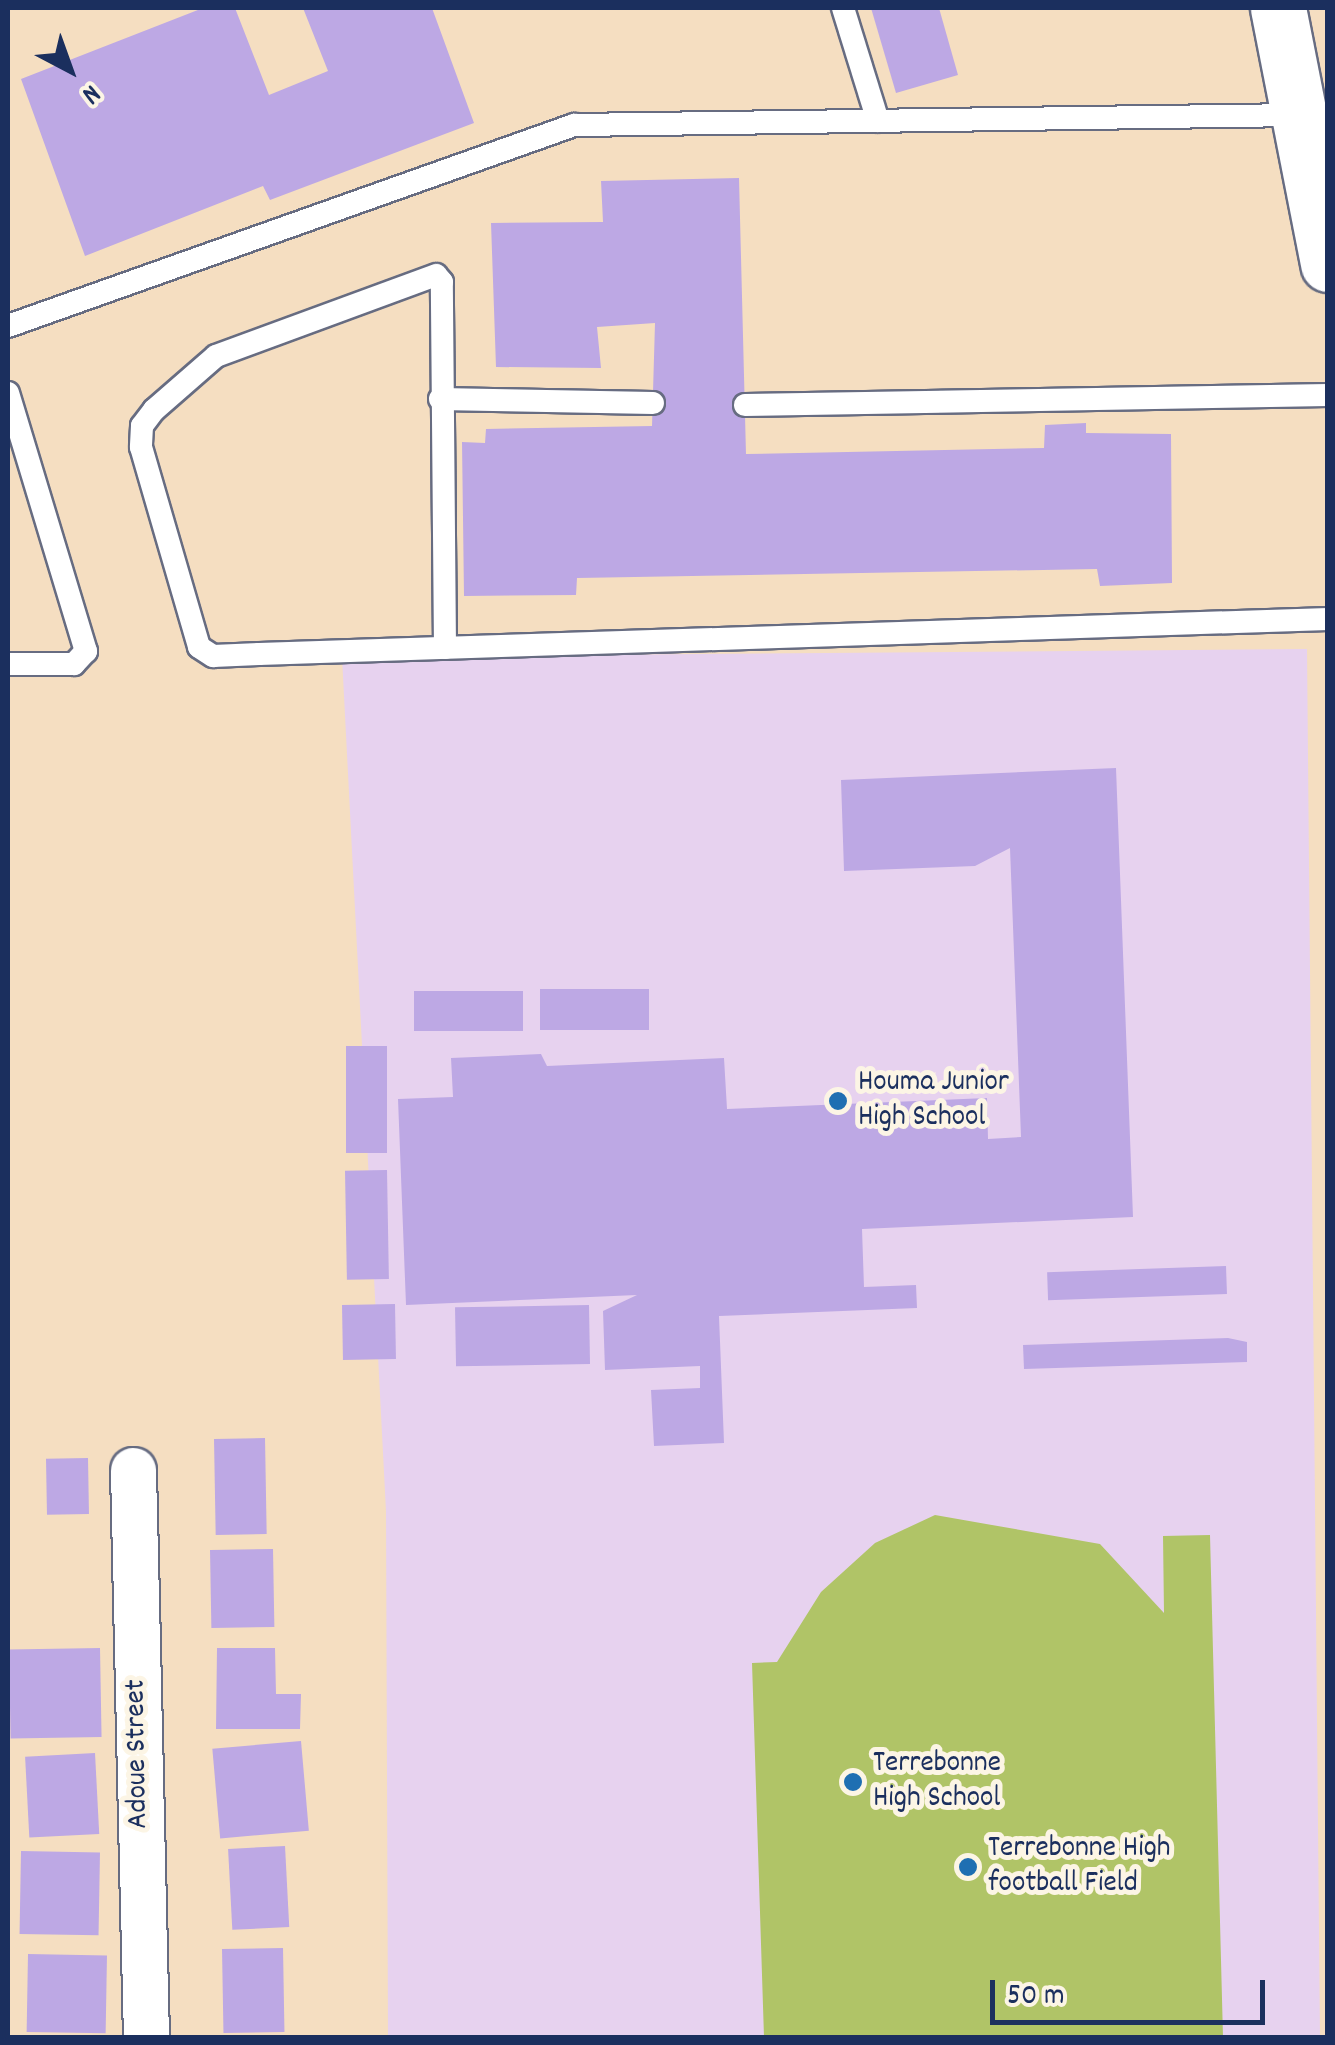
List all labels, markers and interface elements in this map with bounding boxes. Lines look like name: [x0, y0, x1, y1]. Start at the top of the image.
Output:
north arrow: [20, 20, 120, 120]
text: N: [71, 73, 108, 112]
place label: Houma Junior High School: [858, 1066, 1009, 1136]
marker: Houma Junior High School: [827, 1090, 849, 1112]
street label: Adoue Street: [120, 1679, 158, 1829]
place label: Terrebonne High School: [873, 1747, 1001, 1818]
marker: Terrebonne High School: [842, 1771, 864, 1793]
place label: Terrebonne High football Field: [988, 1832, 1171, 1902]
marker: Terrebonne High football Field: [957, 1856, 979, 1878]
scale bar: [995, 1960, 1270, 2022]
text: 50 m: [1007, 1976, 1065, 2019]

